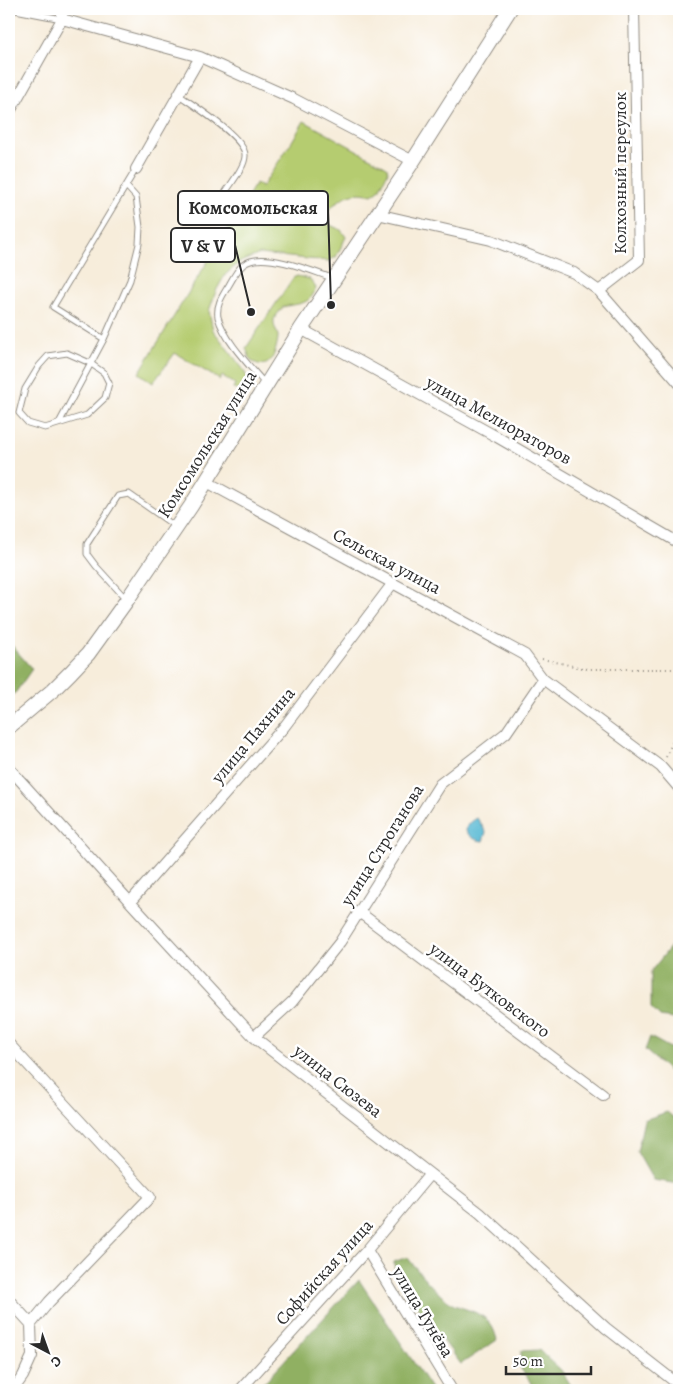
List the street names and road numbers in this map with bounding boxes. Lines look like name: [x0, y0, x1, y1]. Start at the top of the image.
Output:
street label: Колхозный переулок: [608, 92, 632, 254]
street label: Комсомольская улица: [152, 365, 263, 522]
street label: улица Мелиораторов: [421, 369, 576, 470]
street label: Сельская улица: [329, 522, 446, 600]
street label: улица Пахнина: [205, 681, 301, 789]
street label: улица Строганова: [334, 779, 430, 911]
street label: улица Бутковского: [424, 936, 555, 1043]
street label: улица Сюзева: [288, 1038, 388, 1124]
street label: Софийская улица: [270, 1213, 379, 1330]
street label: улица Тунёва: [386, 1261, 460, 1363]

